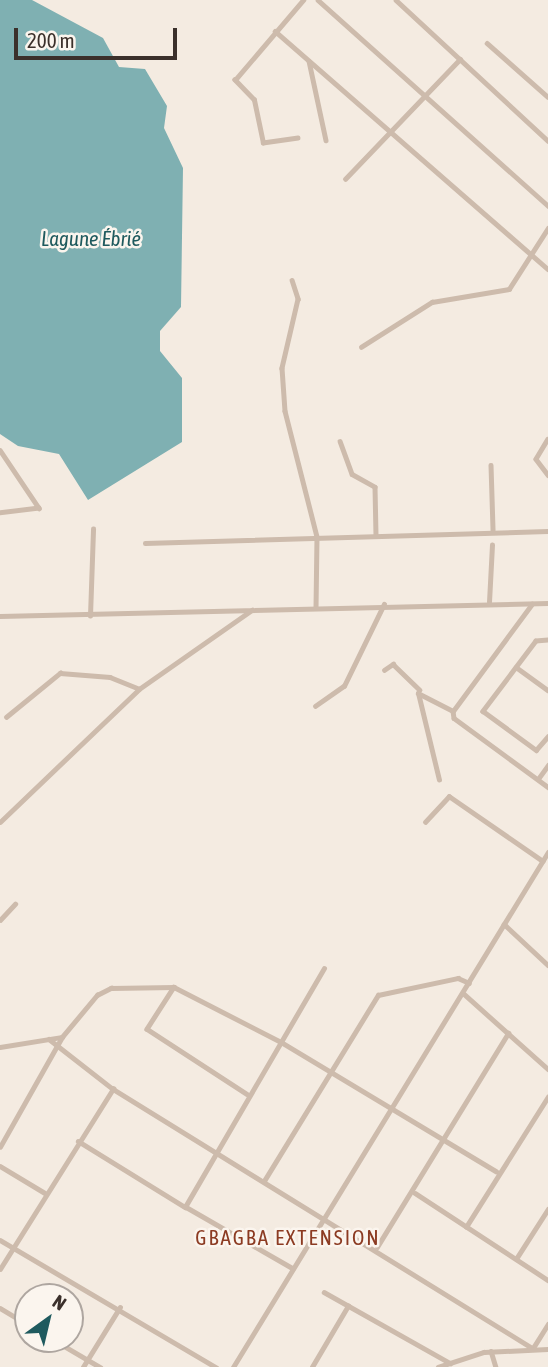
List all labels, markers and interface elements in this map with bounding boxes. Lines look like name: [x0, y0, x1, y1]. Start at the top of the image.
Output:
scale bar: [18, 14, 180, 58]
text: 200 m: [27, 28, 75, 52]
water label: Lagune Ébrié: [41, 225, 141, 251]
district label: GBAGBA EXTENSION: [197, 1224, 379, 1250]
north arrow: [14, 1283, 84, 1353]
text: N: [49, 1290, 70, 1315]

